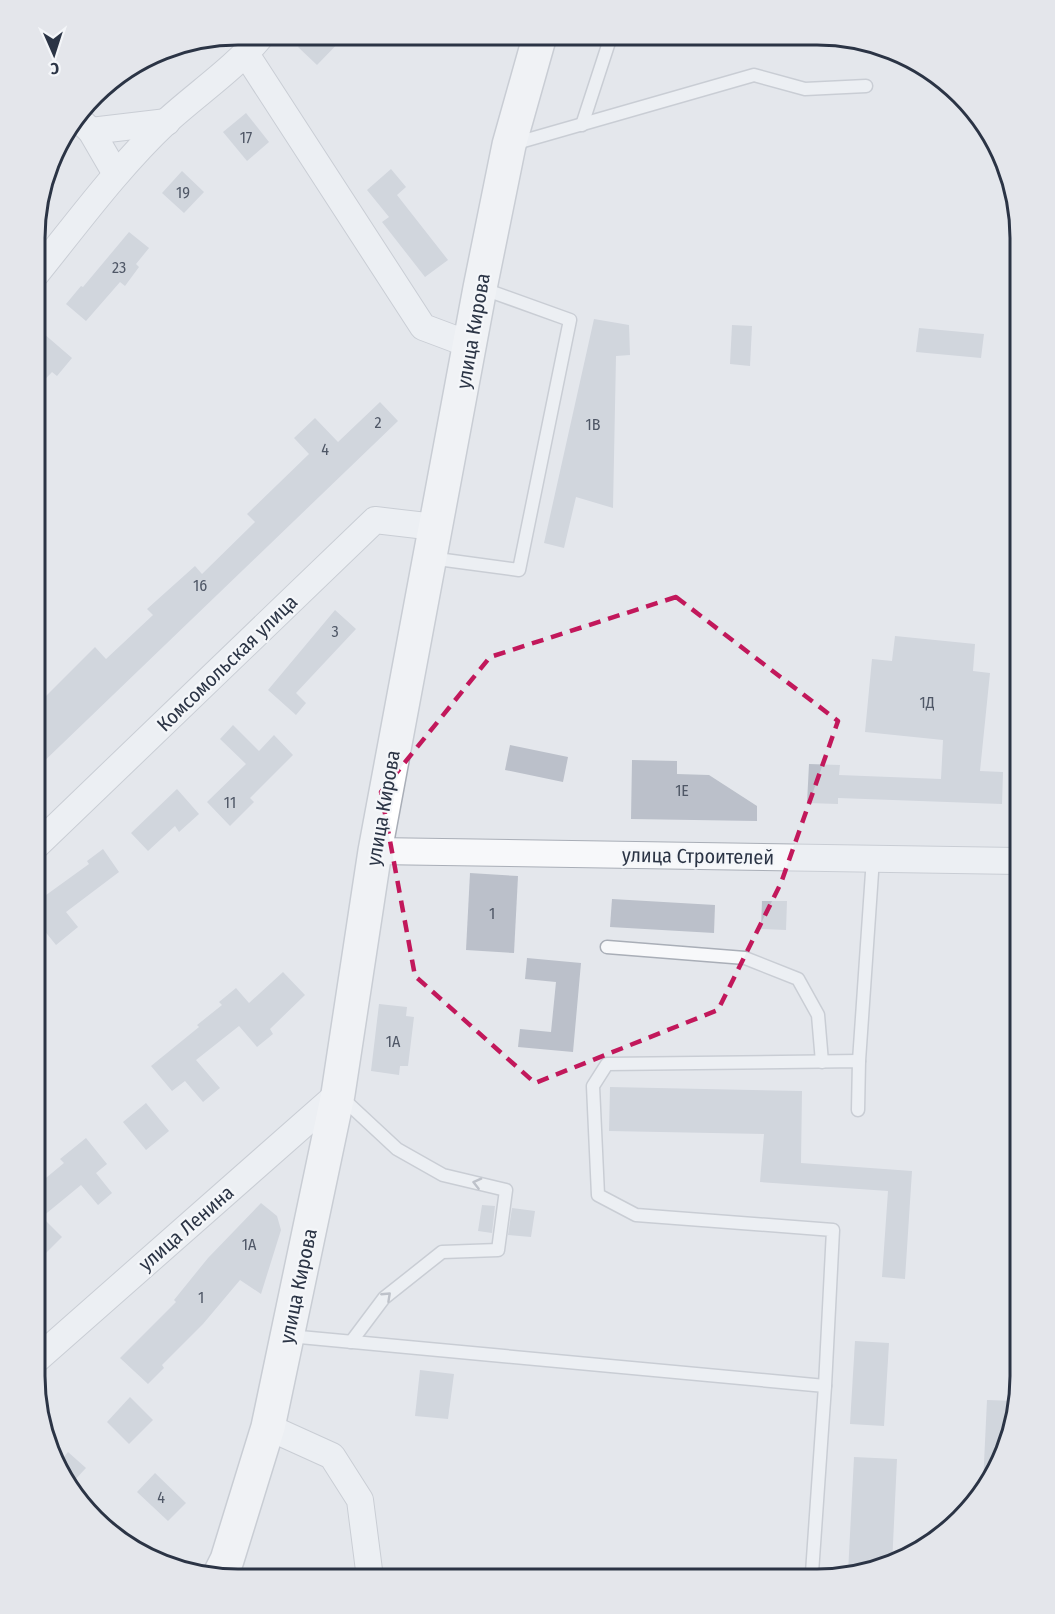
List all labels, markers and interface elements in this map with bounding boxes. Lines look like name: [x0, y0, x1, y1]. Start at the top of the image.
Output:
north arrow: [24, 24, 84, 84]
text: С: [49, 59, 59, 78]
house number: 17: [240, 128, 253, 147]
house number: 19: [176, 183, 190, 202]
house number: 23: [112, 258, 126, 277]
street label: улица Кирова: [451, 271, 495, 391]
house number: 2: [374, 413, 382, 432]
house number: 1В: [586, 415, 601, 434]
house number: 4: [321, 440, 329, 459]
house number: 16: [193, 576, 207, 595]
street label: Комсомольская улица: [152, 590, 302, 736]
house number: 3: [331, 622, 339, 641]
house number: 1Д: [919, 693, 935, 712]
street label: улица Кирова: [361, 748, 405, 868]
house number: 1Е: [675, 781, 689, 800]
house number: 11: [224, 793, 236, 812]
street label: улица Строителей: [622, 843, 774, 869]
house number: 1: [489, 904, 495, 923]
house number: 1A: [386, 1032, 401, 1051]
one-way arrow: [472, 1178, 482, 1191]
street label: улица Ленина: [133, 1180, 239, 1276]
street label: улица Кирова: [274, 1226, 322, 1346]
house number: 1A: [242, 1235, 257, 1254]
house number: 1: [198, 1288, 204, 1307]
one-way arrow: [381, 1292, 391, 1303]
house number: 4: [157, 1488, 165, 1507]

